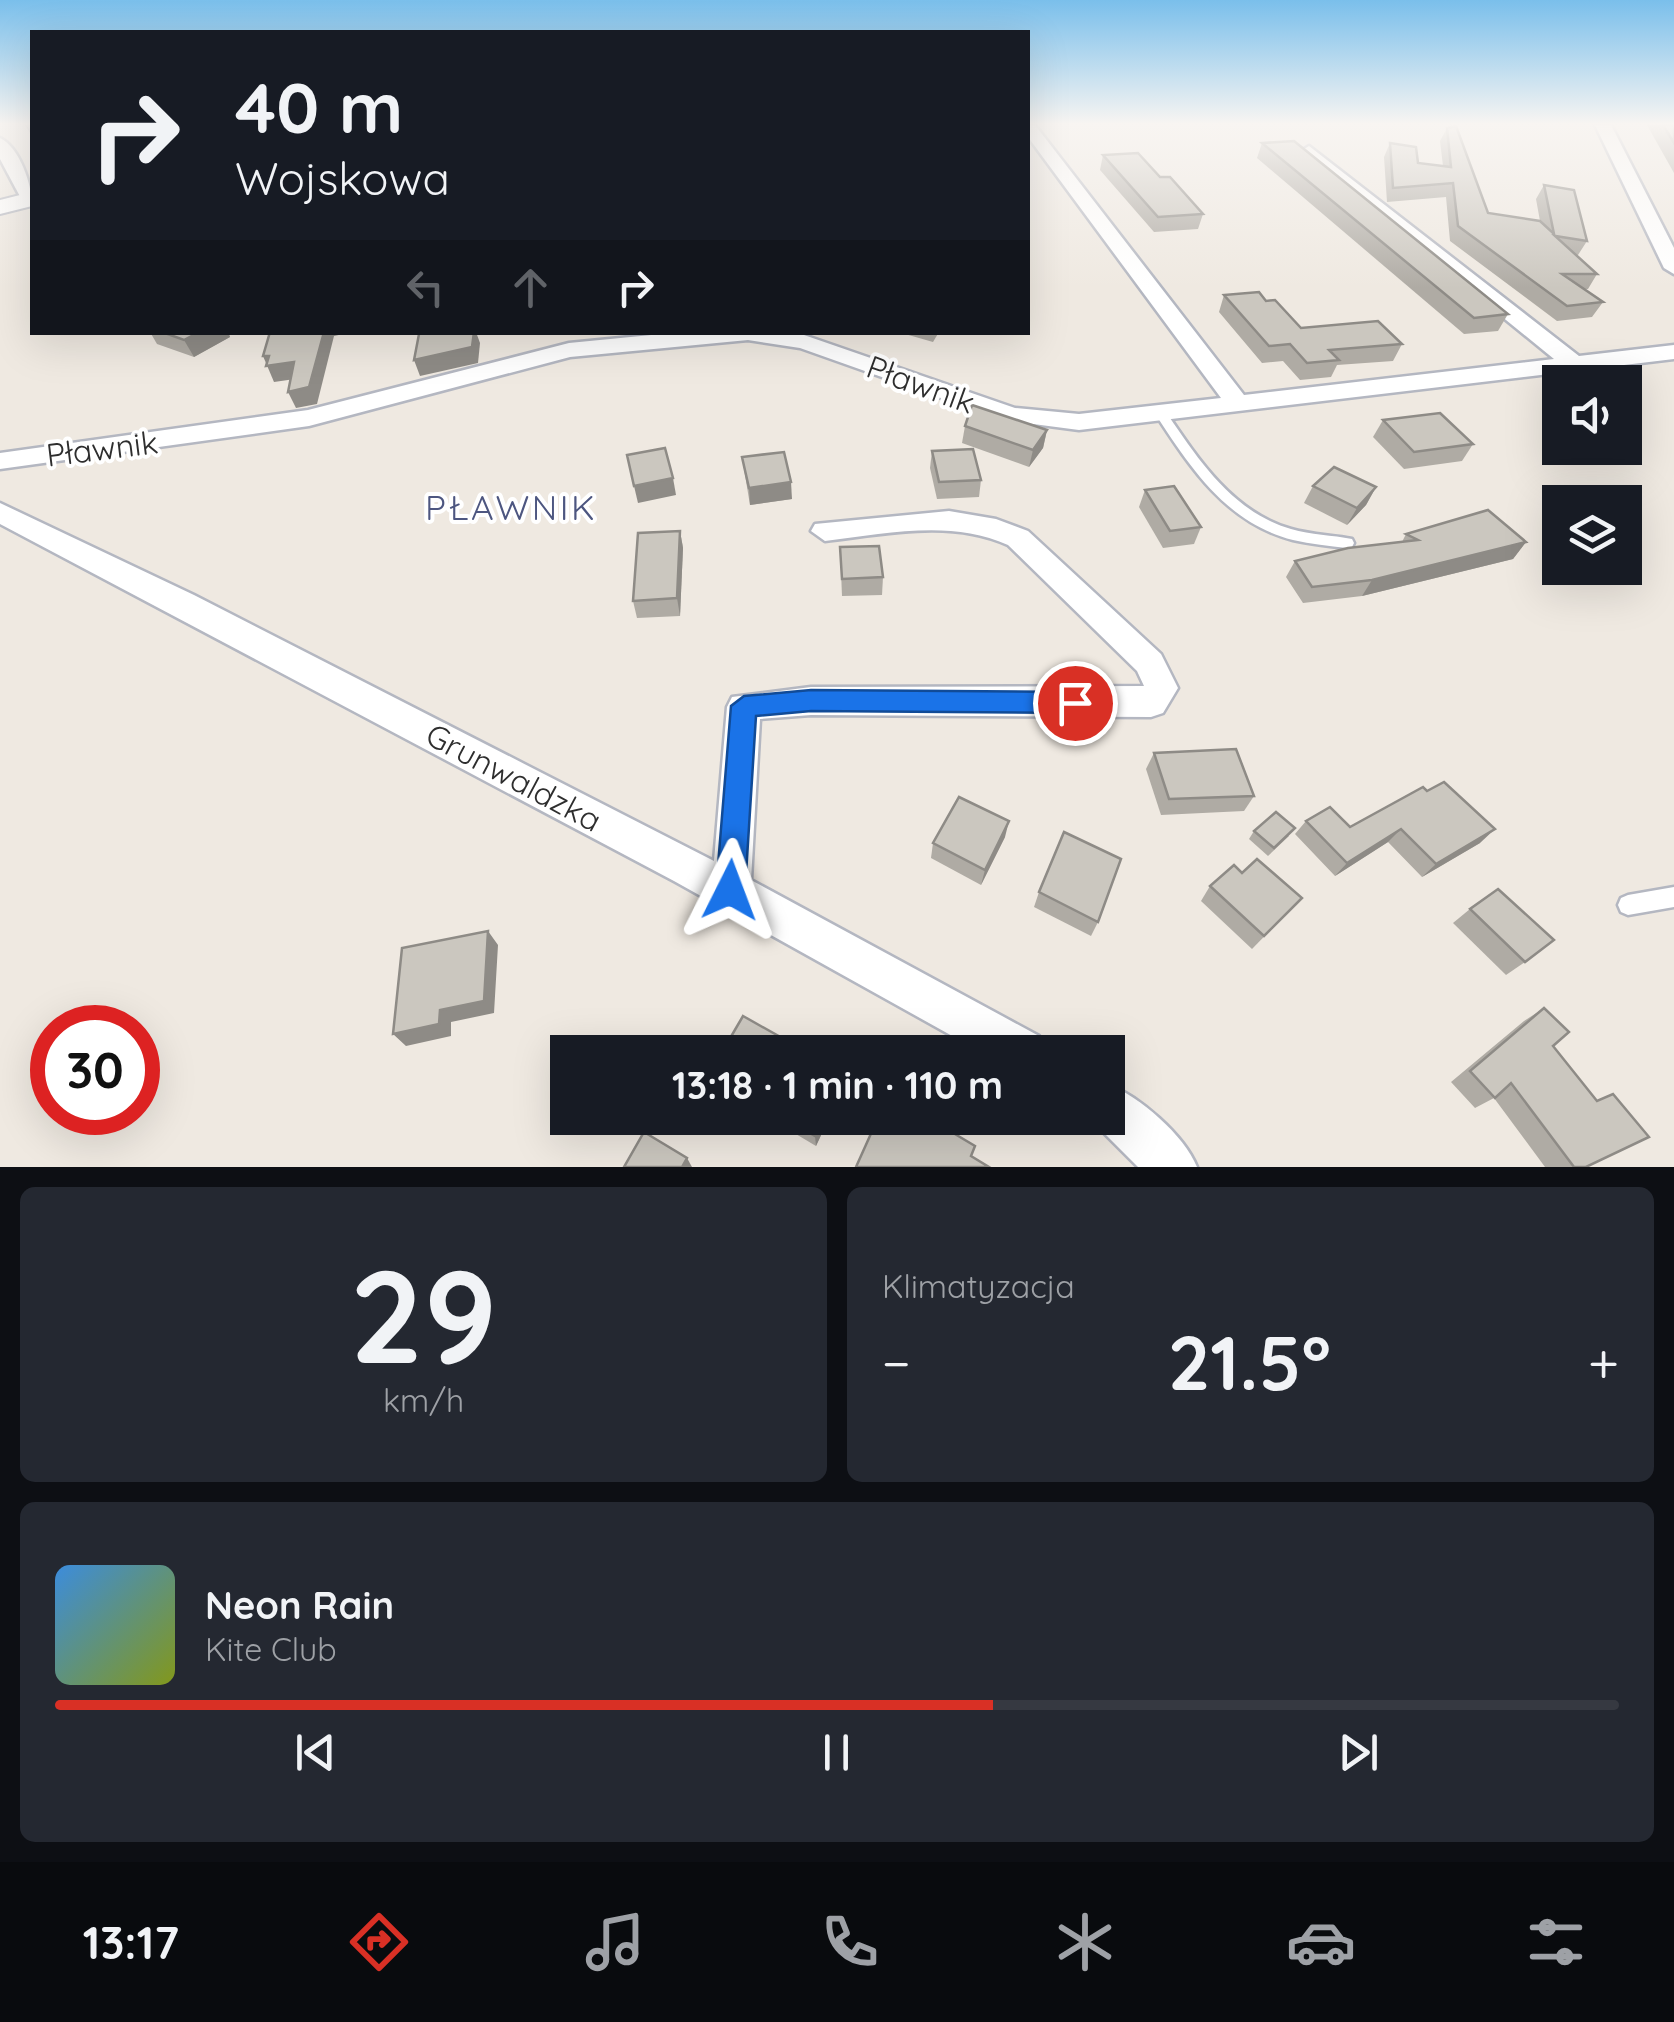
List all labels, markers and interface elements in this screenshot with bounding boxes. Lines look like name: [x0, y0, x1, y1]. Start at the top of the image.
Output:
text: 40 m: [235, 63, 403, 151]
icon: right: [70, 70, 200, 200]
text: Wojskowa: [235, 150, 450, 206]
icon: left: [398, 260, 453, 315]
icon: ahead: [503, 260, 558, 315]
icon: right: [608, 260, 663, 315]
street label: Pławnik: [861, 346, 981, 422]
map controls: [1542, 365, 1642, 585]
button: sound: [1542, 365, 1642, 465]
street label: Pławnik: [44, 421, 160, 475]
district label: PŁAWNIK: [425, 485, 597, 529]
button: layers: [1542, 485, 1642, 585]
pin: [1033, 661, 1118, 746]
icon: arrive: [1048, 676, 1103, 731]
street label: Grunwaldzka: [419, 714, 609, 840]
position arrow: [678, 838, 782, 942]
speed limit sign: 30: [30, 1005, 160, 1135]
text: 13:18 · 1 min · 110 m: [672, 1061, 1003, 1109]
text: 29: [350, 1233, 497, 1396]
text: Klimatyzacja: [882, 1266, 1075, 1306]
text: 21.5°: [1168, 1315, 1331, 1409]
text: −: [882, 1328, 911, 1397]
text: +: [1588, 1328, 1619, 1397]
text: km/h: [383, 1380, 464, 1420]
text: Neon Rain: [205, 1581, 394, 1629]
text: Kite Club: [205, 1629, 337, 1669]
icon: previous: [288, 1725, 343, 1780]
icon: pause: [809, 1725, 864, 1780]
icon: next: [1331, 1725, 1386, 1780]
icon: directions: [344, 1907, 414, 1977]
icon: music: [580, 1907, 650, 1977]
icon: phone: [815, 1907, 885, 1977]
icon: climate: [1050, 1907, 1120, 1977]
icon: car: [1286, 1907, 1356, 1977]
icon: filters: [1521, 1907, 1591, 1977]
text: 13:17: [83, 1914, 179, 1970]

